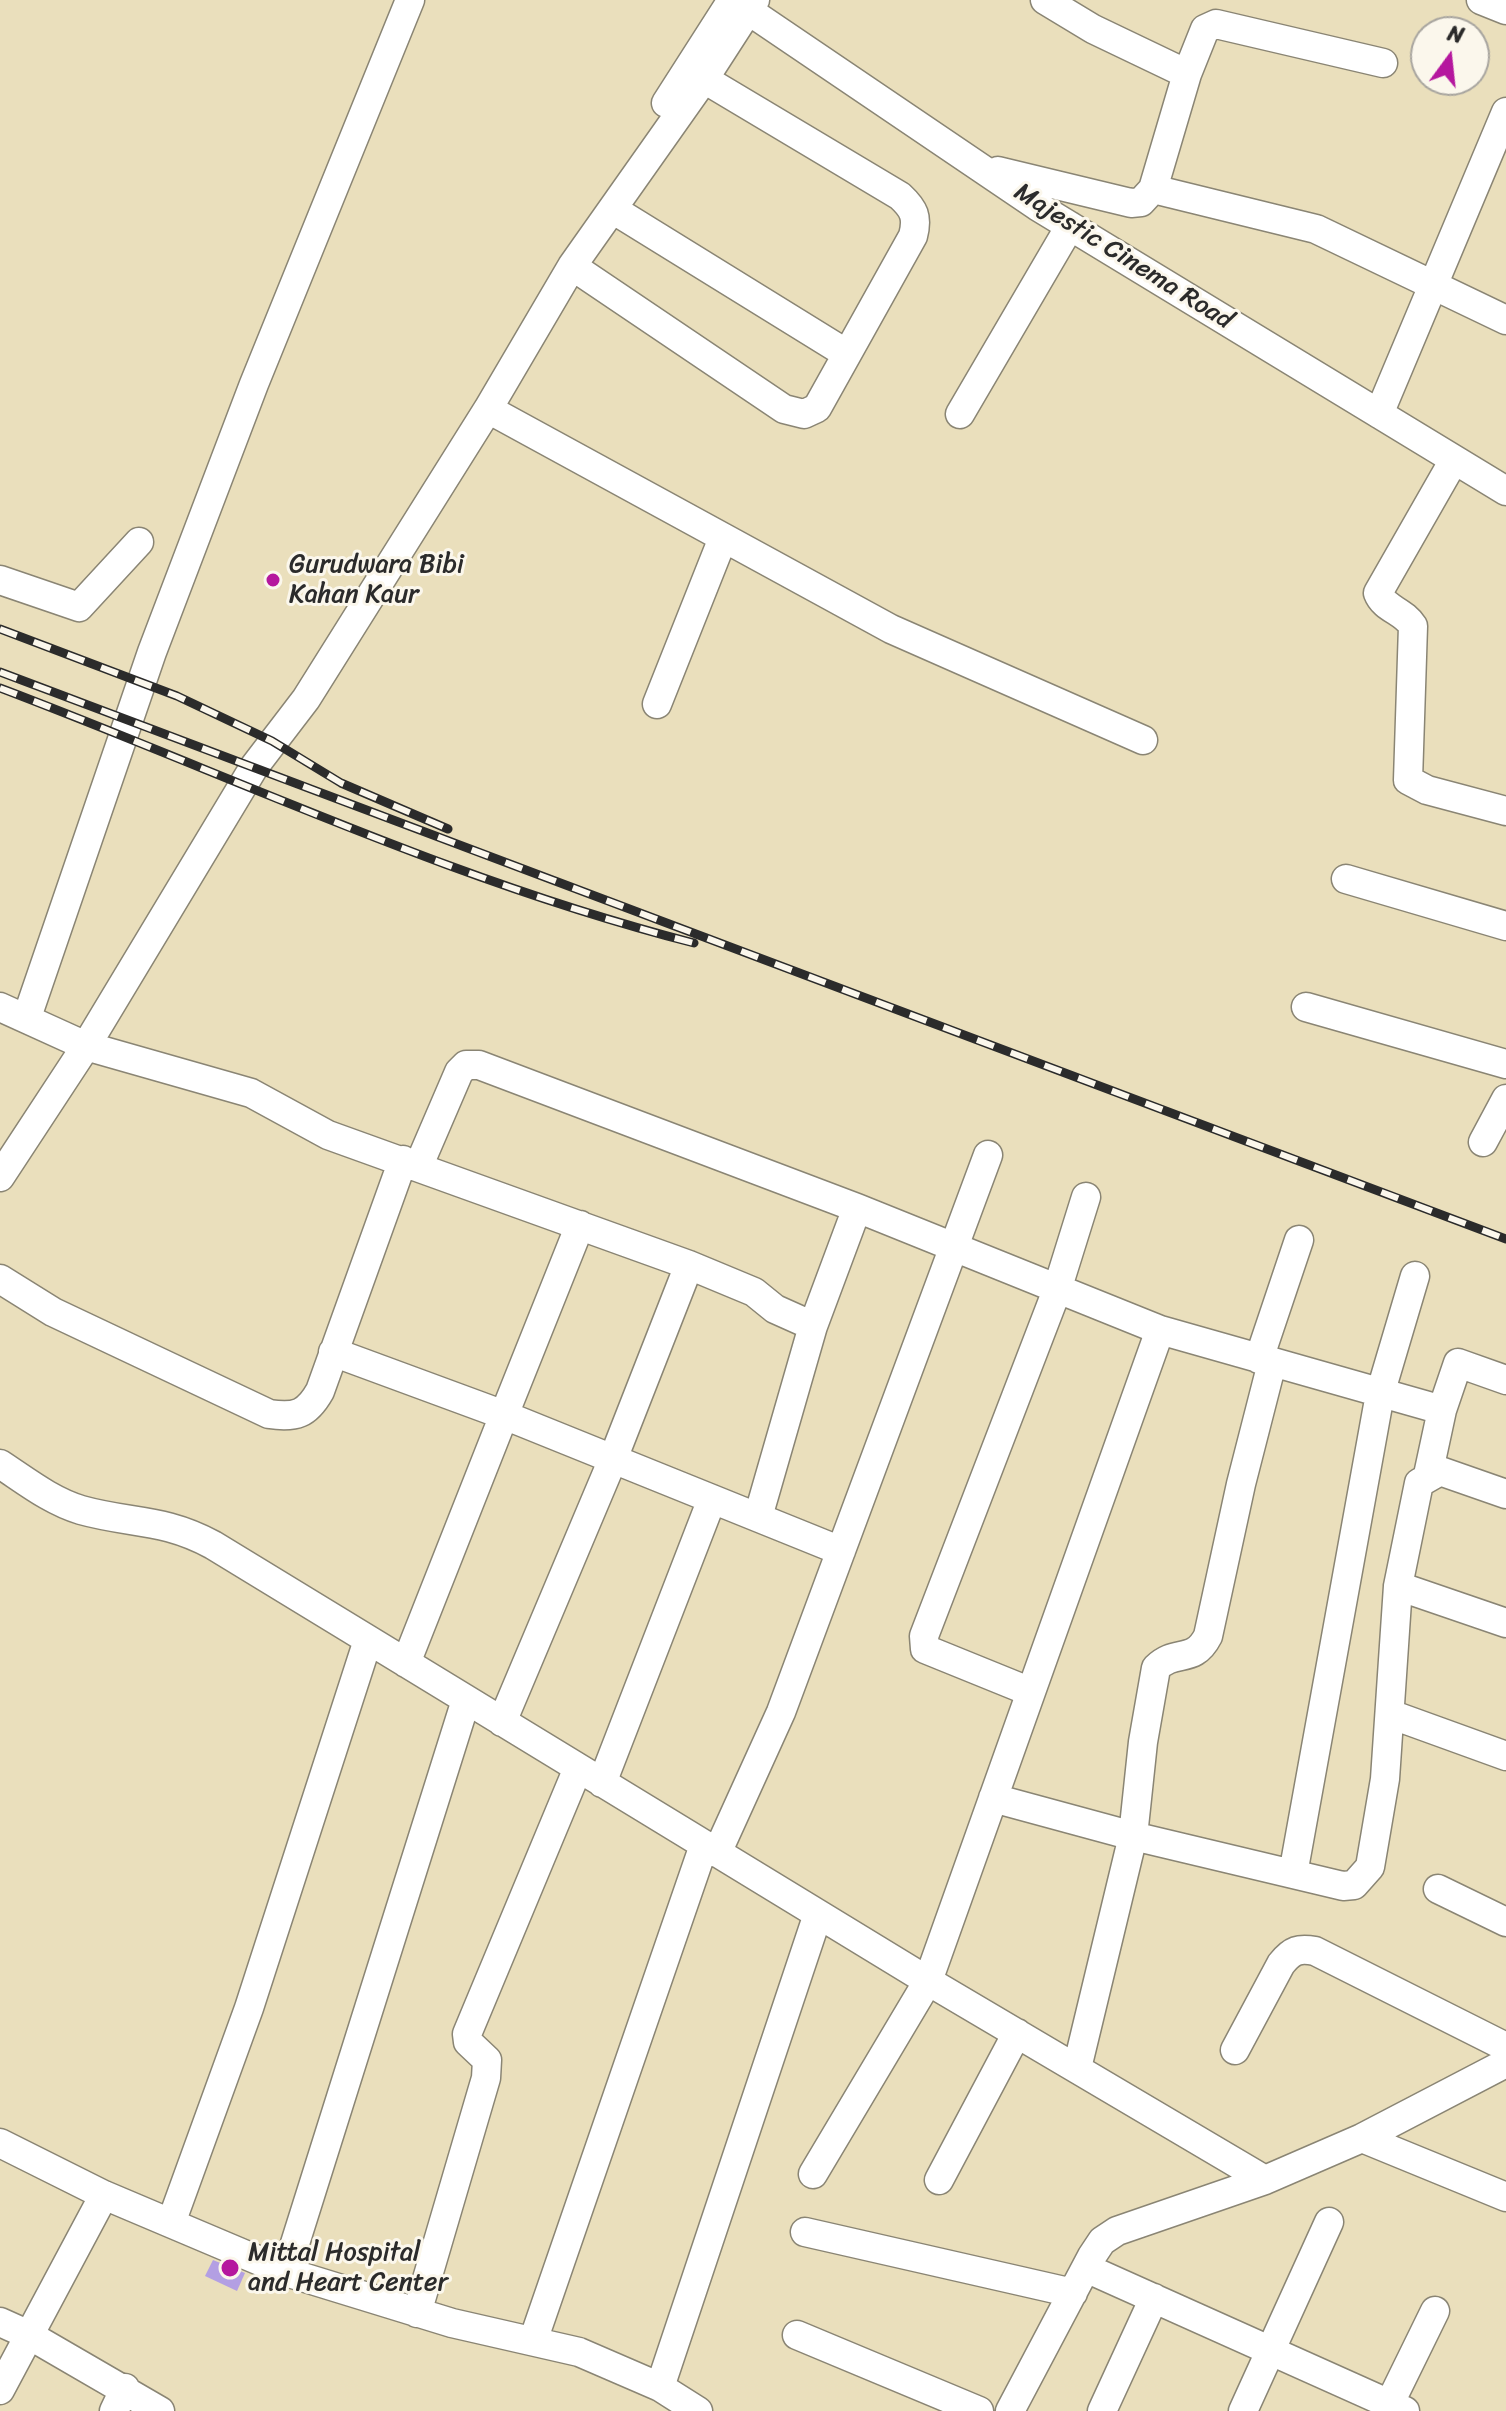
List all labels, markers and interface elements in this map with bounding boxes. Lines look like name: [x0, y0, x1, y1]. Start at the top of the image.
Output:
text: N: [1443, 13, 1468, 55]
north arrow: [1410, 16, 1490, 96]
street label: Majestic Cinema Road: [1008, 177, 1238, 337]
place label: Gurudwara Bibi Kahan Kaur: [289, 549, 464, 610]
marker: Gurudwara Bibi Kahan Kaur: [264, 571, 282, 589]
place label: Mittal Hospital and Heart Center: [248, 2237, 448, 2298]
marker: Mittal Hospital and Heart Center: [219, 2257, 241, 2279]

